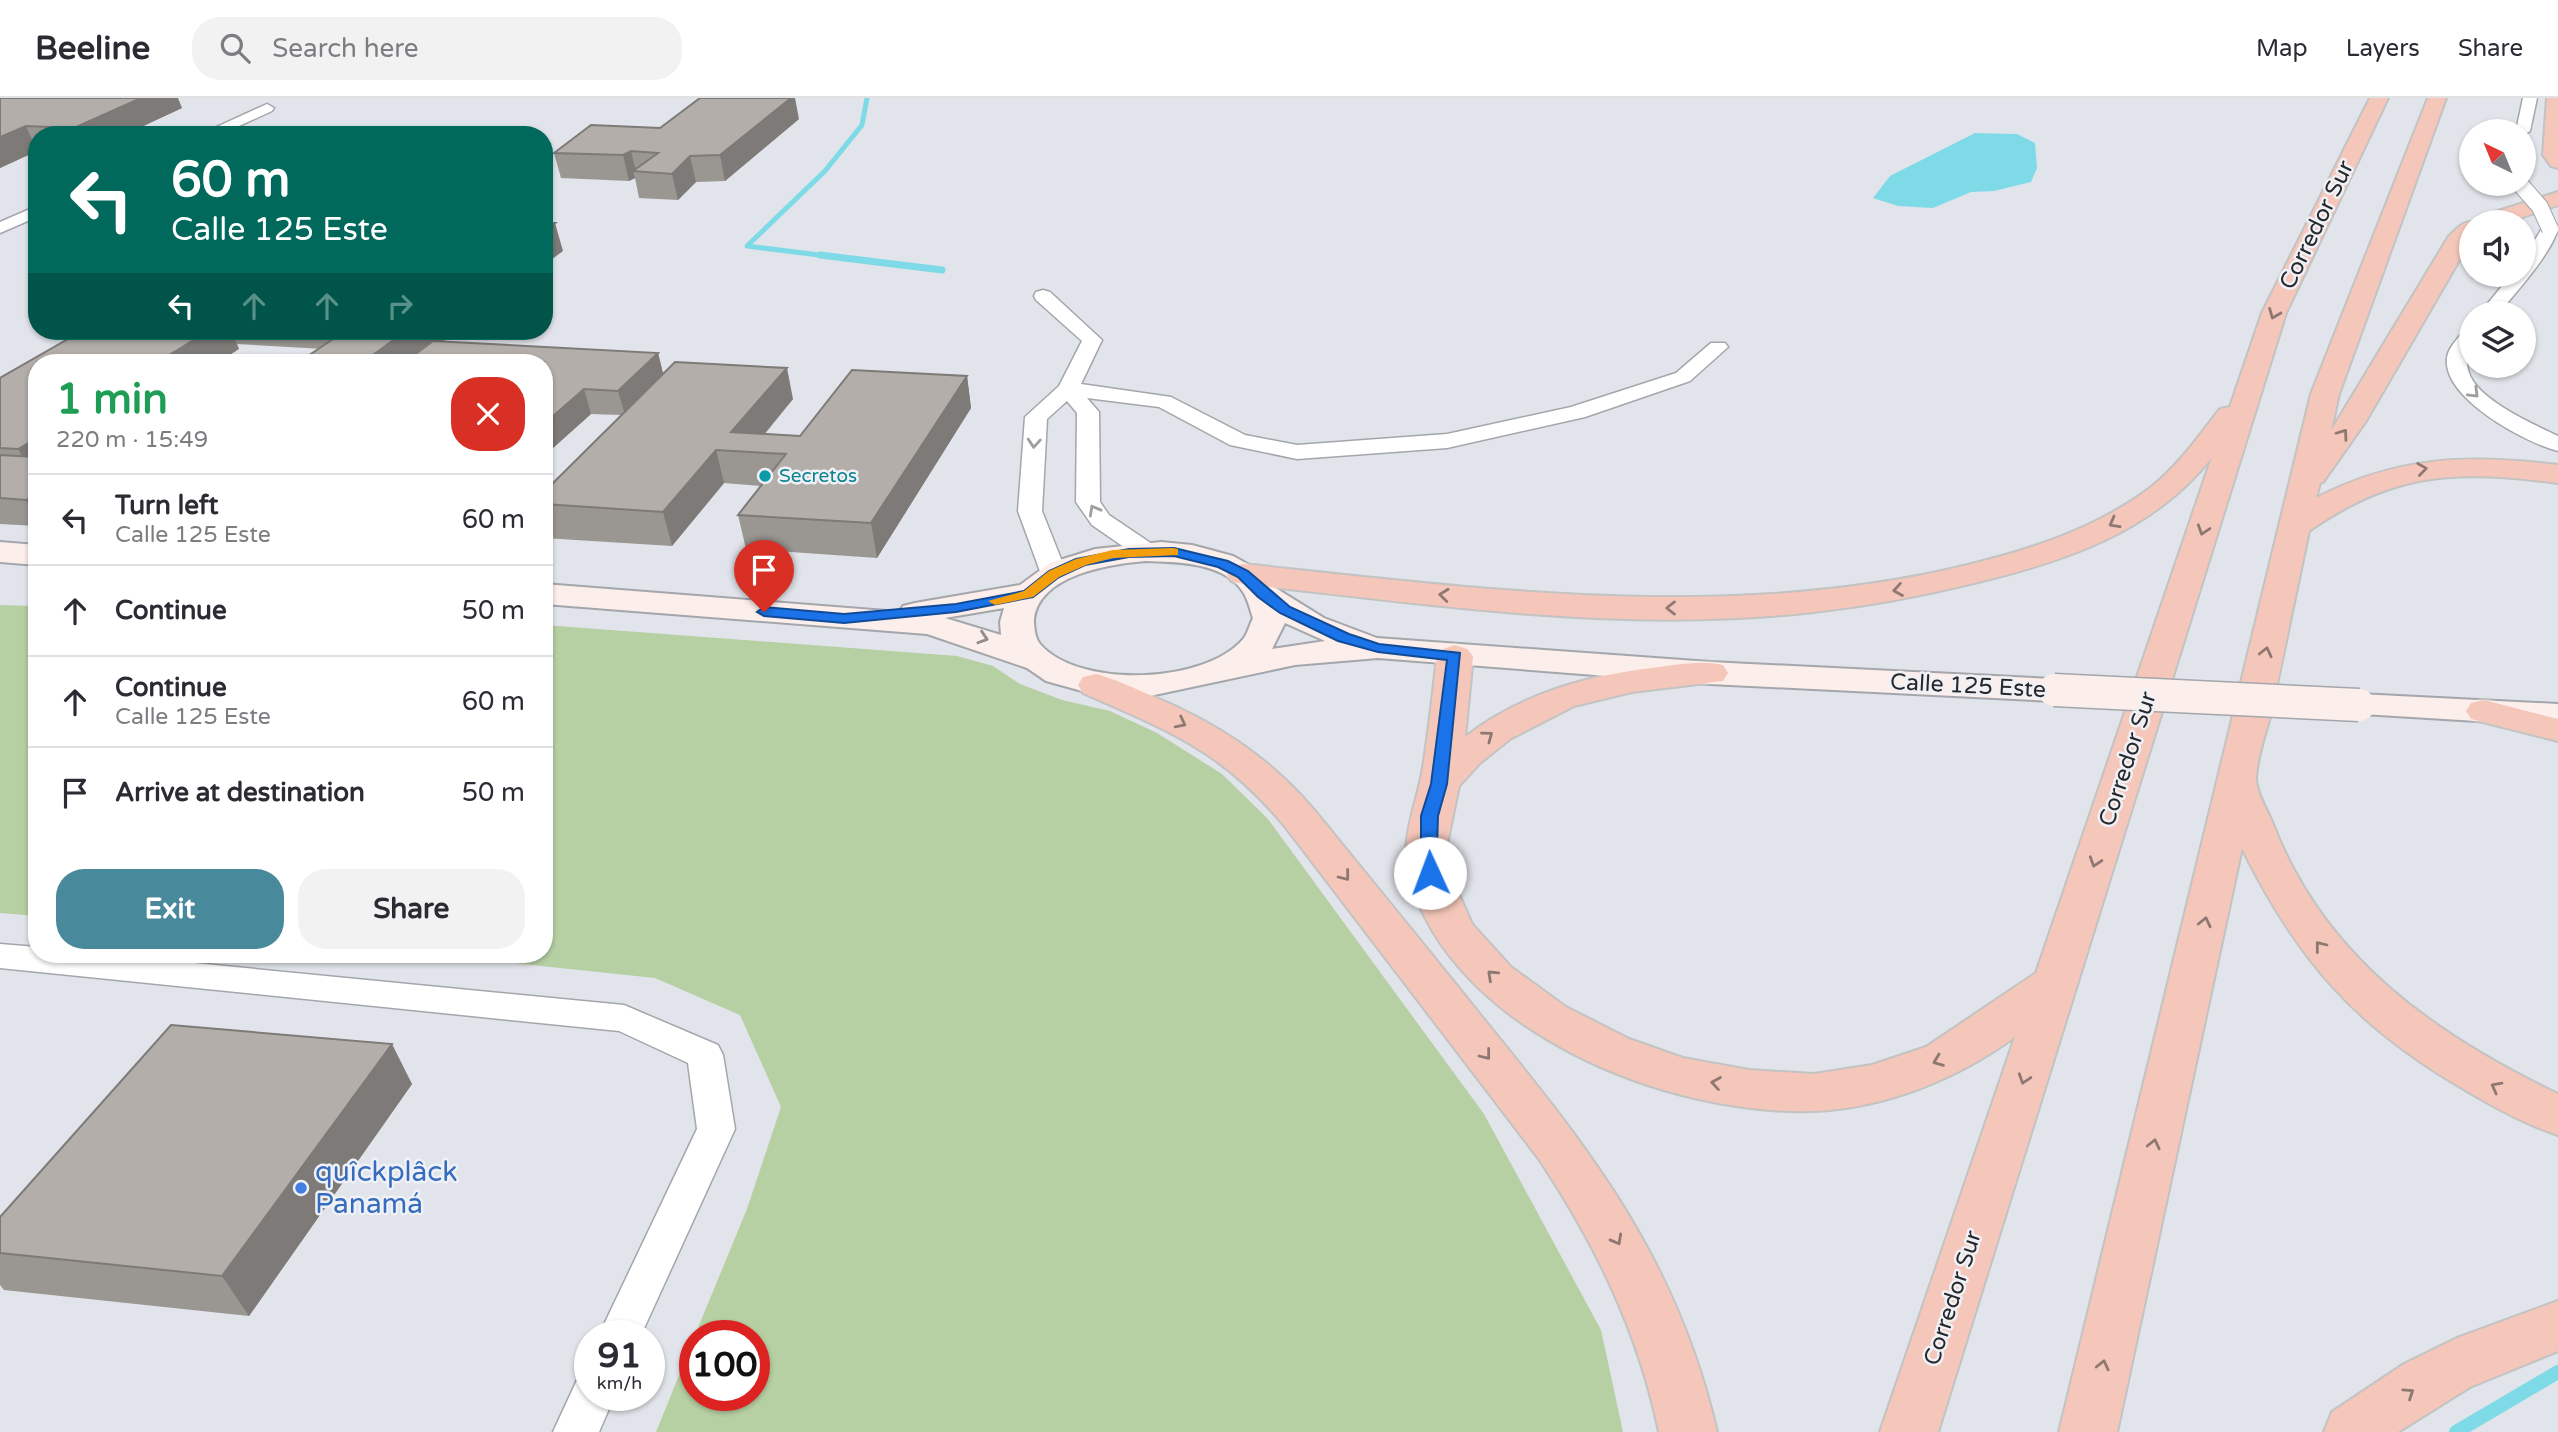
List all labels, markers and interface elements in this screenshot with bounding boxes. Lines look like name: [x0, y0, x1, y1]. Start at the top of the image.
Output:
search box: [192, 17, 682, 80]
text: Beeline: [35, 29, 150, 68]
icon: search: [216, 29, 254, 67]
text: Search here: [272, 33, 418, 64]
text: Map: [2256, 34, 2308, 63]
text: Layers: [2346, 34, 2420, 63]
text: Share: [2458, 34, 2523, 63]
north arrow: [2459, 119, 2536, 196]
map controls: [2459, 119, 2536, 378]
text: 60 m: [171, 151, 290, 210]
icon: left: [56, 154, 147, 245]
street label: Corredor Sur: [2274, 156, 2360, 294]
button: sound: [2459, 210, 2536, 287]
text: Calle 125 Este: [171, 211, 388, 249]
icon: left: [162, 287, 200, 325]
icon: ahead: [235, 287, 273, 325]
icon: ahead: [308, 287, 346, 325]
icon: right: [381, 287, 419, 325]
button: layers: [2459, 301, 2536, 378]
one-way arrow: [2269, 307, 2283, 319]
text: 1 min: [56, 374, 168, 425]
button: close: [451, 377, 525, 451]
one-way arrow: [2466, 385, 2479, 398]
text: 220 m · 15:49: [56, 426, 208, 454]
one-way arrow: [2335, 429, 2347, 442]
one-way arrow: [1027, 438, 1042, 449]
one-way arrow: [2416, 462, 2428, 477]
place label: Secretos: [779, 465, 857, 487]
marker: Secretos: [757, 468, 773, 484]
text: Turn left: [115, 490, 218, 521]
icon: left: [56, 501, 94, 539]
text: 60 m: [462, 504, 525, 535]
one-way arrow: [1089, 504, 1102, 517]
one-way arrow: [2109, 515, 2121, 528]
text: Calle 125 Este: [115, 521, 271, 549]
one-way arrow: [2197, 523, 2211, 535]
pin: [734, 540, 794, 612]
icon: arrive: [745, 551, 783, 589]
one-way arrow: [1892, 582, 1904, 597]
one-way arrow: [1438, 588, 1449, 603]
icon: ahead: [56, 592, 94, 630]
text: Continue: [115, 595, 227, 626]
text: 50 m: [462, 595, 525, 626]
one-way arrow: [1665, 600, 1676, 616]
one-way arrow: [977, 630, 989, 645]
one-way arrow: [2258, 646, 2272, 658]
street label: Calle 125 Este: [1889, 668, 2047, 704]
text: Continue: [115, 672, 227, 703]
icon: ahead: [56, 683, 94, 721]
text: 60 m: [462, 686, 525, 717]
street label: Corredor Sur: [2093, 688, 2163, 830]
text: Calle 125 Este: [115, 703, 271, 731]
one-way arrow: [1174, 715, 1186, 728]
one-way arrow: [1480, 732, 1492, 745]
icon: arrive: [56, 774, 94, 812]
text: Arrive at destination: [115, 777, 365, 808]
text: 50 m: [462, 777, 525, 808]
position arrow: [1393, 836, 1467, 910]
one-way arrow: [2088, 856, 2103, 868]
one-way arrow: [1337, 868, 1350, 881]
button: Exit: [56, 869, 284, 949]
button: Share: [298, 869, 525, 949]
one-way arrow: [2196, 916, 2211, 928]
one-way arrow: [2316, 941, 2329, 954]
one-way arrow: [1487, 971, 1500, 983]
one-way arrow: [1477, 1047, 1490, 1060]
one-way arrow: [1933, 1052, 1945, 1066]
one-way arrow: [2018, 1072, 2032, 1084]
one-way arrow: [1710, 1076, 1722, 1091]
one-way arrow: [2491, 1082, 2504, 1095]
one-way arrow: [2145, 1138, 2160, 1150]
place label: quîckplâck Panamá: [315, 1155, 457, 1221]
marker: quîckplâck Panamá: [293, 1180, 309, 1196]
street label: Corredor Sur: [1918, 1227, 1988, 1369]
one-way arrow: [1609, 1233, 1622, 1245]
speed limit sign: 100: [679, 1320, 770, 1411]
text: 91: [598, 1335, 641, 1377]
one-way arrow: [2095, 1360, 2109, 1372]
text: km/h: [597, 1372, 642, 1394]
one-way arrow: [2401, 1389, 2414, 1401]

